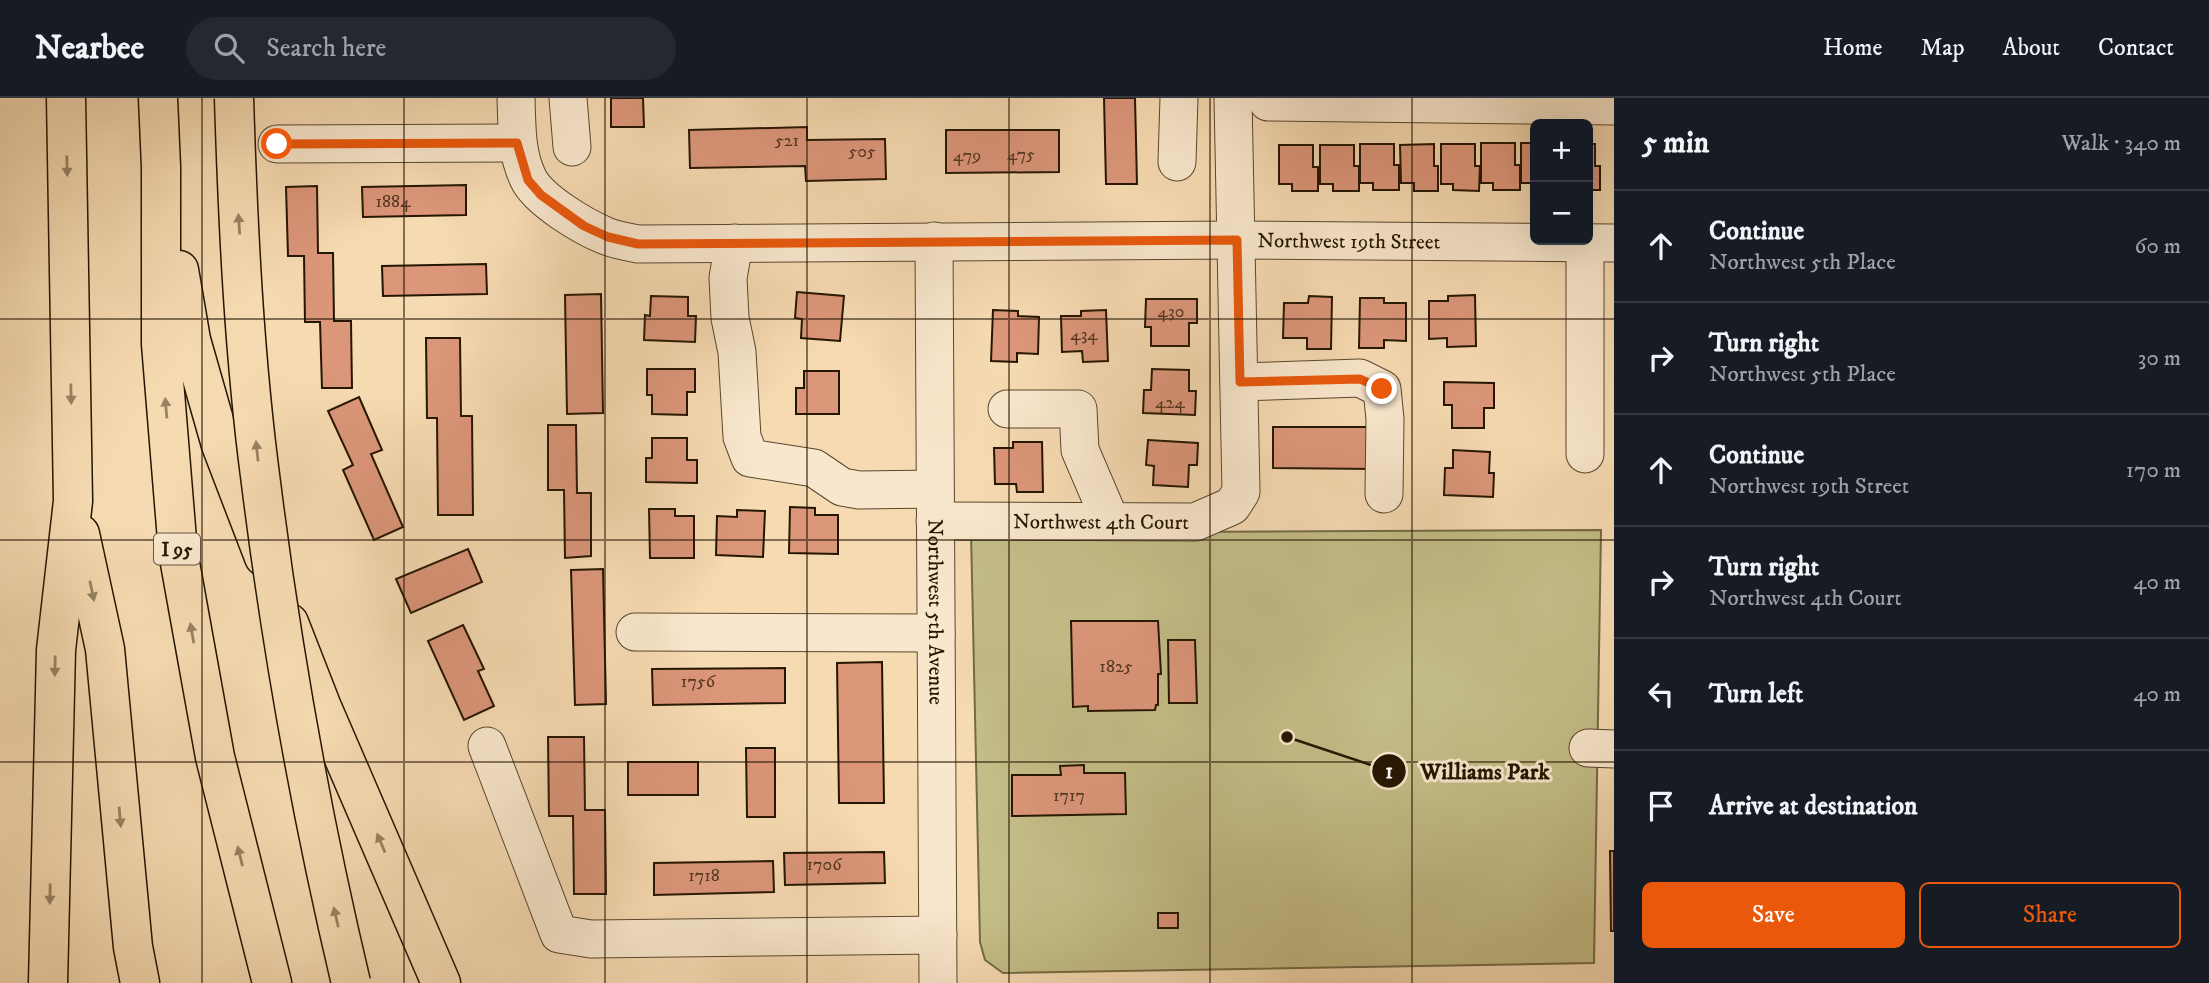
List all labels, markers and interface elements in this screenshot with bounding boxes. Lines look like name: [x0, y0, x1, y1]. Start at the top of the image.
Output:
search box: [186, 17, 676, 80]
text: Nearbee: [35, 28, 144, 69]
icon: search: [210, 29, 248, 67]
text: Search here: [266, 32, 386, 65]
text: Home: [1823, 33, 1882, 63]
text: Map: [1920, 33, 1965, 63]
text: About: [2003, 33, 2060, 63]
text: Contact: [2098, 33, 2174, 63]
map controls: [1530, 119, 1593, 245]
button: +: [1530, 119, 1593, 182]
text: 5 min: [1642, 125, 1709, 162]
route start: [261, 128, 292, 159]
text: Walk · 340 m: [2061, 129, 2181, 158]
house number: 521: [775, 130, 799, 152]
house number: 505: [848, 141, 876, 163]
house number: 475: [1007, 144, 1035, 166]
house number: 479: [953, 145, 981, 167]
one-way arrow: [61, 155, 73, 177]
button: −: [1530, 182, 1593, 245]
house number: 1884: [376, 191, 411, 213]
one-way arrow: [233, 213, 244, 235]
text: Continue: [1709, 215, 1804, 248]
icon: ahead: [1642, 227, 1680, 265]
street label: Northwest 19th Street: [1257, 228, 1441, 256]
text: 60 m: [2134, 232, 2181, 261]
text: Northwest 5th Place: [1709, 248, 1896, 277]
house number: 430: [1158, 301, 1184, 323]
house number: 434: [1070, 324, 1098, 346]
text: Turn right: [1709, 327, 1819, 360]
icon: right: [1642, 339, 1680, 377]
text: 30 m: [2138, 344, 2181, 373]
text: Northwest 5th Place: [1709, 360, 1896, 389]
route end: [1366, 373, 1397, 404]
one-way arrow: [65, 383, 77, 405]
house number: 424: [1155, 392, 1185, 414]
one-way arrow: [160, 396, 171, 418]
text: Continue: [1709, 439, 1804, 472]
one-way arrow: [251, 440, 262, 462]
icon: ahead: [1642, 451, 1680, 489]
text: 170 m: [2126, 456, 2181, 485]
text: Northwest 19th Street: [1709, 472, 1909, 501]
street label: Northwest 4th Court: [1013, 509, 1189, 536]
street label: Northwest 5th Avenue: [921, 519, 949, 705]
road number: I 95: [154, 534, 200, 564]
text: Turn right: [1709, 551, 1819, 584]
icon: right: [1642, 563, 1680, 601]
text: 40 m: [2133, 568, 2181, 597]
one-way arrow: [87, 580, 98, 602]
text: Northwest 4th Court: [1709, 584, 1902, 613]
one-way arrow: [187, 622, 198, 644]
one-way arrow: [50, 655, 61, 677]
house number: 1825: [1099, 656, 1133, 678]
house number: 1756: [681, 671, 716, 693]
icon: left: [1642, 675, 1680, 713]
text: Turn left: [1709, 678, 1803, 711]
text: 40 m: [2133, 680, 2181, 709]
callout: Williams Park: [1371, 749, 1564, 793]
text: Williams Park: [1419, 758, 1550, 787]
text: 1: [1385, 759, 1393, 785]
house number: 1717: [1053, 785, 1085, 807]
icon: arrive: [1642, 787, 1680, 825]
text: Arrive at destination: [1709, 790, 1918, 823]
one-way arrow: [115, 806, 126, 828]
one-way arrow: [375, 832, 386, 853]
one-way arrow: [234, 845, 245, 867]
house number: 1706: [806, 854, 842, 876]
house number: 1718: [688, 865, 720, 887]
button: Save: [1642, 882, 1905, 948]
button: Share: [1919, 882, 2181, 948]
one-way arrow: [44, 883, 56, 905]
one-way arrow: [330, 905, 341, 927]

